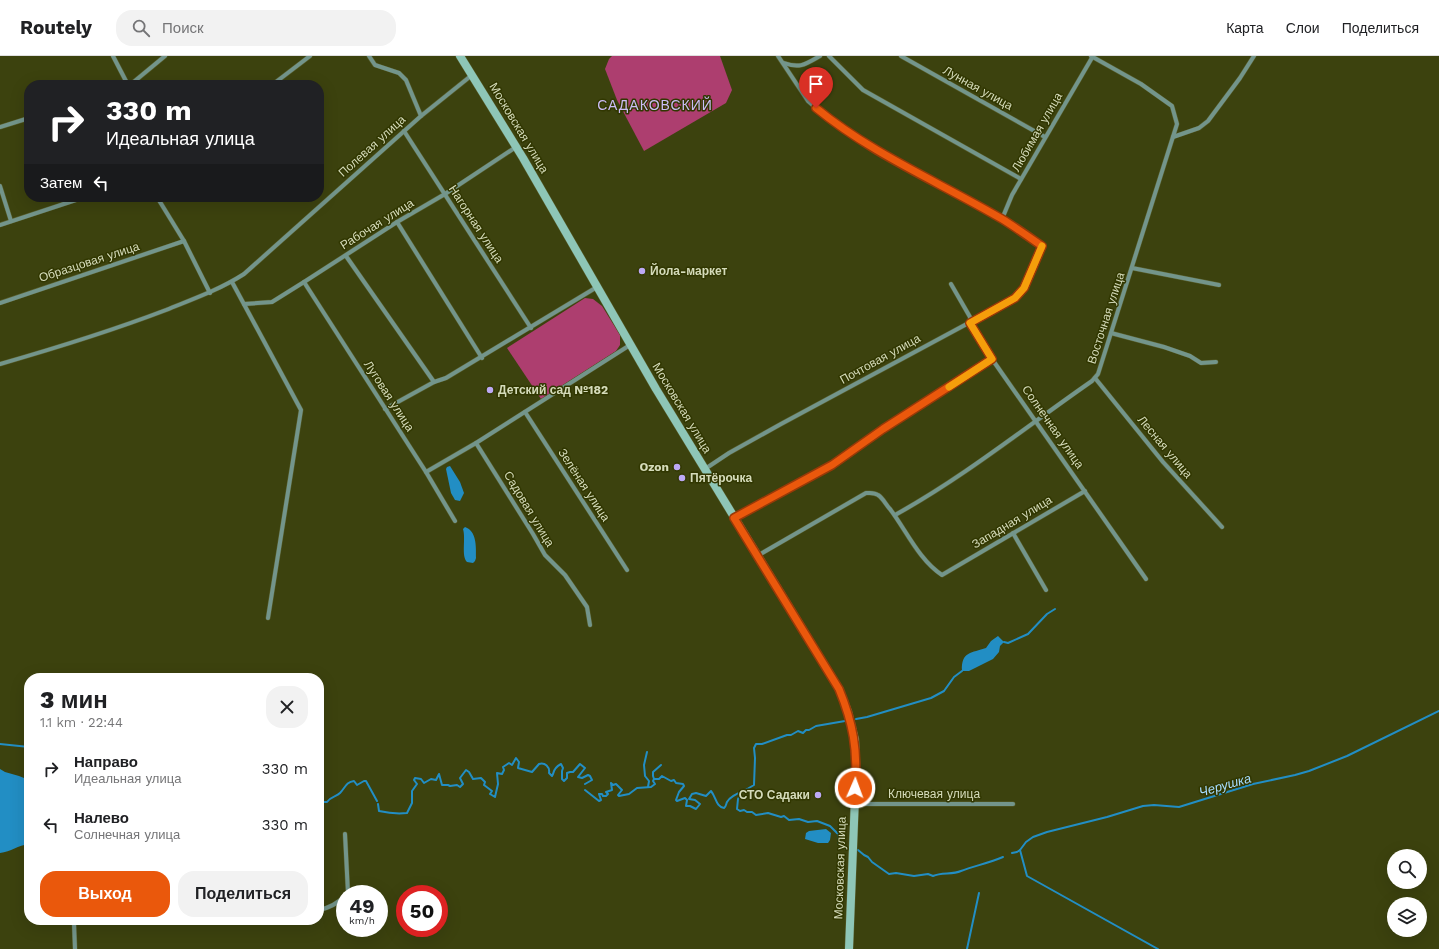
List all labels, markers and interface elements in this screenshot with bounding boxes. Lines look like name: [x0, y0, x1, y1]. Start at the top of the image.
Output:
search box: [116, 10, 396, 46]
text: Routely: [20, 16, 92, 39]
icon: search: [130, 17, 152, 39]
text: Поиск: [162, 19, 204, 37]
text: Карта: [1226, 20, 1264, 36]
text: Слои: [1286, 20, 1320, 36]
text: Поделиться: [1342, 20, 1419, 36]
street label: Лунная улица: [941, 63, 1016, 113]
pin: [799, 67, 833, 108]
icon: arrive: [805, 73, 827, 95]
street label: Московская улица: [487, 80, 552, 176]
street label: Любимая улица: [1009, 90, 1065, 174]
text: 330 m: [106, 94, 192, 127]
icon: right: [40, 96, 92, 148]
district label: САДАКОВСКИЙ: [597, 96, 713, 113]
street label: Полевая улица: [336, 112, 409, 180]
text: Идеальная улица: [106, 128, 255, 149]
icon: left: [90, 172, 112, 194]
text: Затем: [40, 174, 82, 192]
street label: Нагорная улица: [446, 183, 506, 266]
street label: Рабочая улица: [338, 196, 417, 252]
street label: Образцовая улица: [37, 239, 141, 285]
place label: Йола-маркет: [650, 263, 728, 278]
marker: Йола-маркет: [637, 266, 647, 276]
street label: Восточная улица: [1085, 270, 1128, 366]
street label: Почтовая улица: [837, 331, 923, 387]
street label: Луговая улица: [361, 358, 417, 434]
street label: Московская улица: [650, 360, 715, 456]
place label: Детский сад №182: [498, 383, 608, 397]
street label: Солнечная улица: [1019, 383, 1087, 471]
marker: Детский сад №182: [485, 385, 495, 395]
street label: Лесная улица: [1135, 413, 1195, 481]
street label: Зелёная улица: [555, 446, 613, 524]
place label: Ozon: [639, 460, 669, 474]
marker: Ozon: [672, 462, 682, 472]
street label: Садовая улица: [501, 469, 557, 550]
place label: Пятёрочка: [690, 471, 753, 485]
marker: Пятёрочка: [677, 473, 687, 483]
street label: Западная улица: [969, 492, 1055, 551]
text: 3 мин: [40, 686, 108, 714]
button: close: [266, 686, 308, 728]
text: 1.1 km · 22:44: [40, 715, 123, 730]
text: Направо: [74, 753, 138, 771]
icon: right: [40, 758, 62, 780]
text: 330 m: [262, 760, 308, 778]
position arrow: [834, 767, 876, 809]
water label: Черушка: [1197, 770, 1253, 800]
text: Идеальная улица: [74, 771, 181, 786]
street label: Ключевая улица: [888, 787, 980, 801]
place label: СТО Садаки: [739, 788, 810, 802]
marker: СТО Садаки: [813, 790, 823, 800]
text: Налево: [74, 809, 129, 827]
icon: left: [40, 814, 62, 836]
text: 330 m: [262, 816, 308, 834]
street label: Московская улица: [831, 816, 849, 920]
text: Солнечная улица: [74, 827, 180, 842]
map controls: [1387, 849, 1427, 937]
button: search: [1387, 849, 1427, 889]
button: Выход: [40, 871, 170, 917]
button: Поделиться: [178, 871, 308, 917]
speed limit sign: 50: [396, 885, 448, 937]
text: 49: [349, 894, 375, 918]
button: layers: [1387, 897, 1427, 937]
text: km/h: [349, 915, 375, 926]

